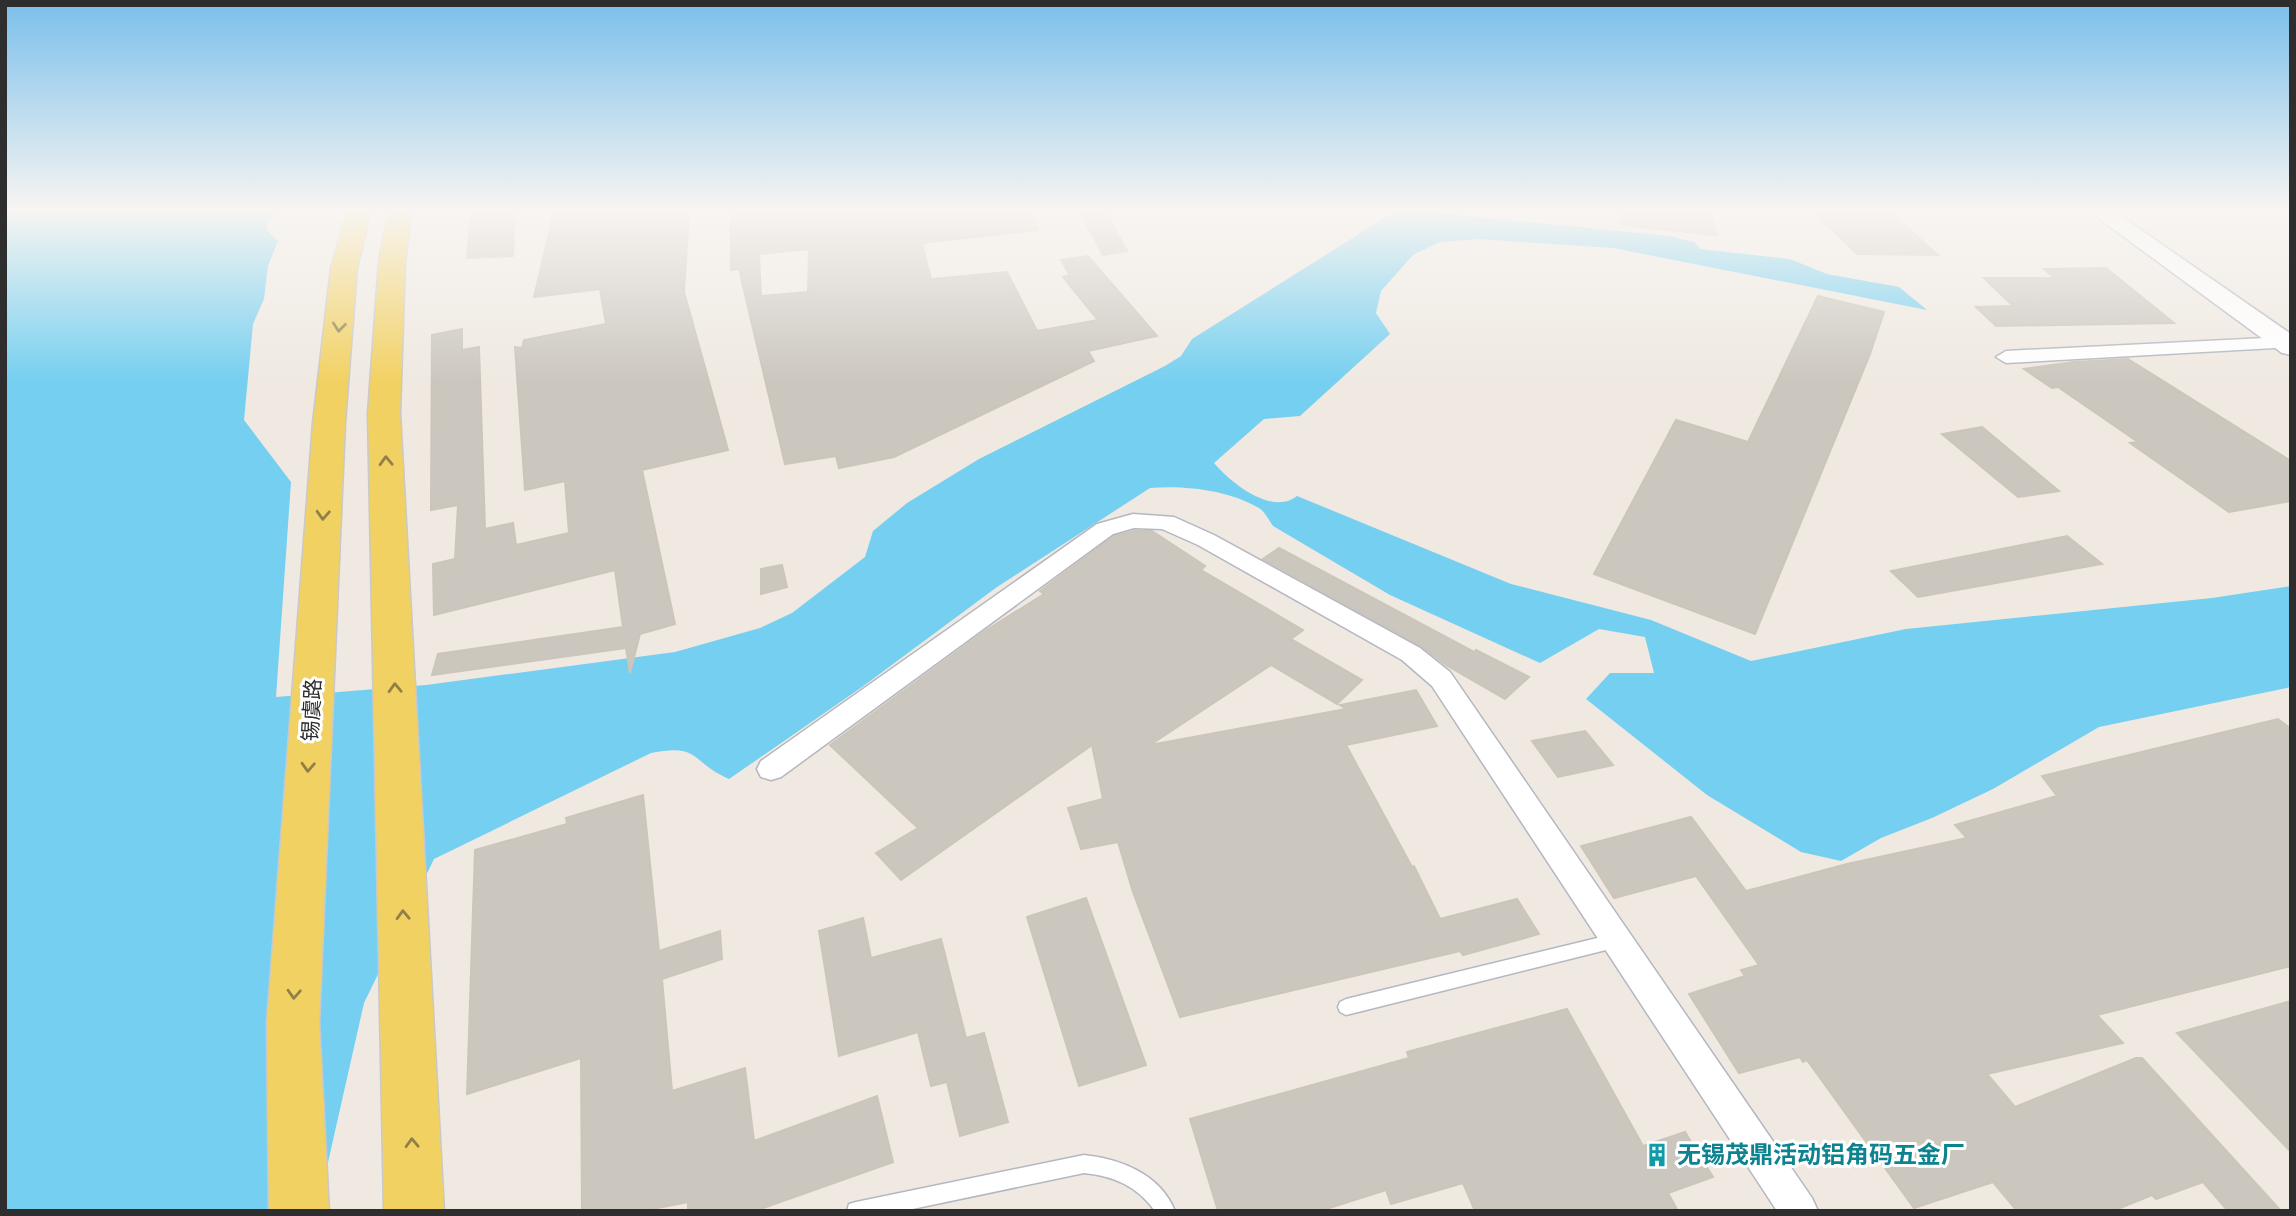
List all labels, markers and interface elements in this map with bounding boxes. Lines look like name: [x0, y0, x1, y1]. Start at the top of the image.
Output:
one-way arrow: [331, 321, 346, 333]
one-way arrow: [379, 455, 394, 466]
one-way arrow: [316, 510, 331, 521]
street label: 锡虞路: [297, 678, 325, 742]
one-way arrow: [387, 682, 402, 693]
one-way arrow: [301, 762, 316, 773]
one-way arrow: [396, 909, 411, 920]
one-way arrow: [287, 989, 302, 1000]
one-way arrow: [404, 1137, 419, 1148]
building icon: 无锡茂鼎活动铝角码五金厂: [1643, 1141, 1671, 1169]
place label: 无锡茂鼎活动铝角码五金厂: [1677, 1141, 1965, 1168]

